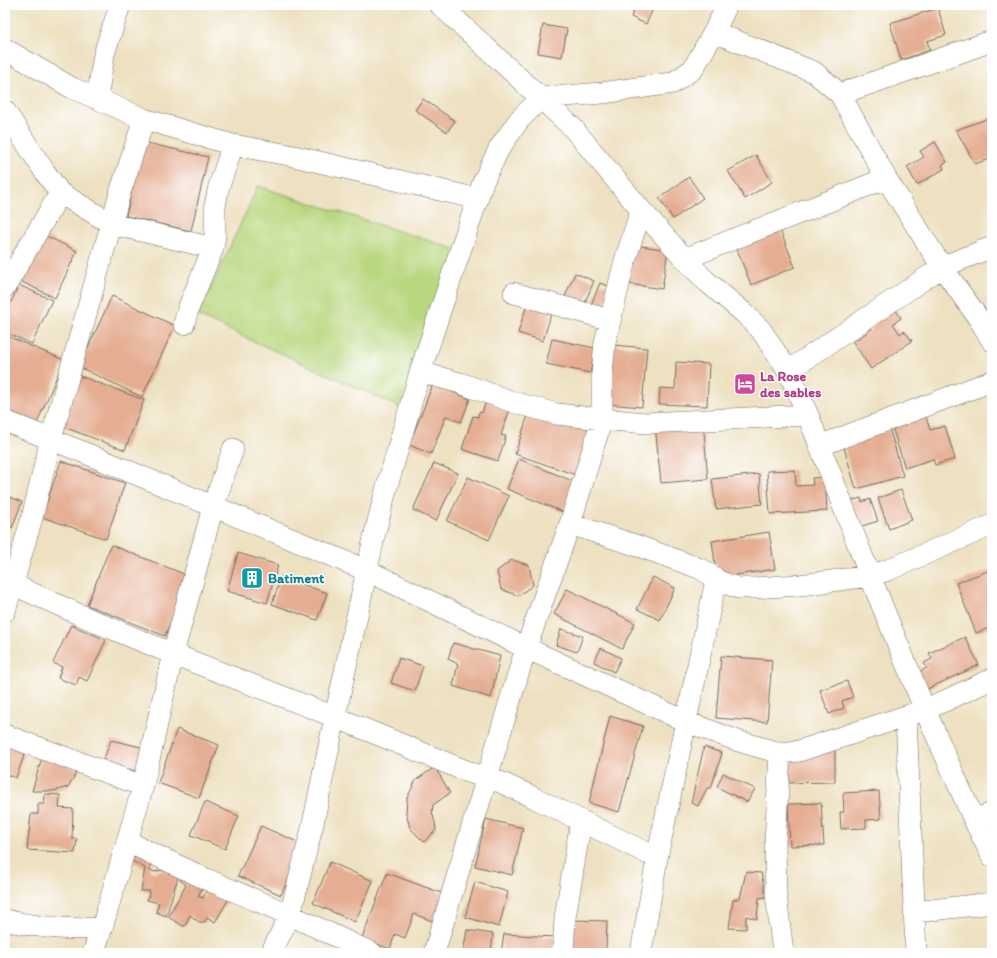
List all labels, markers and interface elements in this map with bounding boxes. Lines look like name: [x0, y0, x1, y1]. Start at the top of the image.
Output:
place label: La Rose des sables: [760, 368, 821, 401]
hotel icon: La Rose des sables: [732, 371, 758, 397]
building icon: Batiment: [239, 565, 265, 591]
place label: Batiment: [268, 570, 325, 587]

